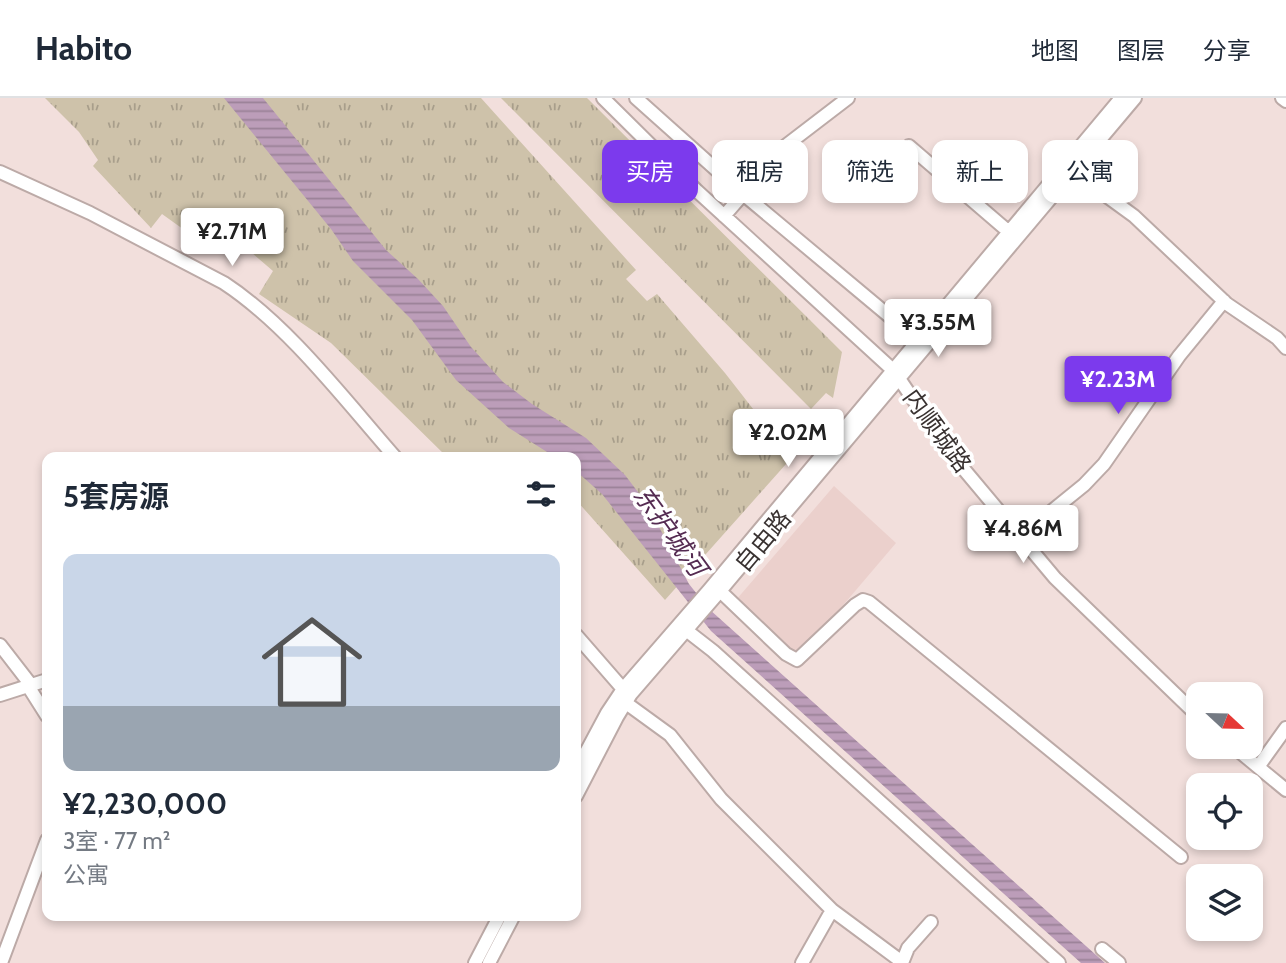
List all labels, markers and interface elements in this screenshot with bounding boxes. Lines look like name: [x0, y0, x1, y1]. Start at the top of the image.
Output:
text: Habito: [35, 28, 132, 68]
text: 地图: [1031, 36, 1079, 65]
text: 图层: [1117, 36, 1165, 65]
text: 分享: [1203, 36, 1251, 65]
chip: 买房: [602, 140, 698, 203]
chip: 租房: [712, 140, 808, 203]
chip: 筛选: [822, 140, 918, 203]
chip: 新上: [932, 140, 1028, 203]
chip: 公寓: [1042, 140, 1138, 203]
pin: ¥2.71M: [175, 208, 289, 268]
text: ¥2.71M: [197, 217, 267, 245]
pin: ¥3.55M: [881, 300, 995, 359]
text: ¥3.55M: [900, 308, 976, 336]
pin: ¥2.23M: [1061, 356, 1175, 416]
text: ¥2.23M: [1081, 365, 1155, 393]
street label: 内顺城路: [897, 383, 977, 478]
pin: ¥2.02M: [731, 410, 845, 469]
text: ¥2.02M: [749, 418, 827, 446]
icon: filters: [522, 475, 560, 513]
text: 5套房源: [63, 478, 169, 515]
water label: 东护城河: [626, 480, 716, 587]
street label: 自由路: [728, 504, 797, 578]
pin: ¥4.86M: [966, 505, 1080, 565]
text: ¥4.86M: [983, 514, 1063, 542]
icon: home: [249, 599, 375, 725]
north arrow: [1186, 682, 1264, 760]
map controls: [1186, 682, 1263, 941]
button: locate: [1186, 773, 1263, 850]
text: ¥2,230,000: [63, 785, 227, 822]
text: 3室 · 77 m²: [63, 827, 170, 855]
text: 公寓: [63, 861, 109, 889]
button: layers: [1186, 864, 1263, 941]

